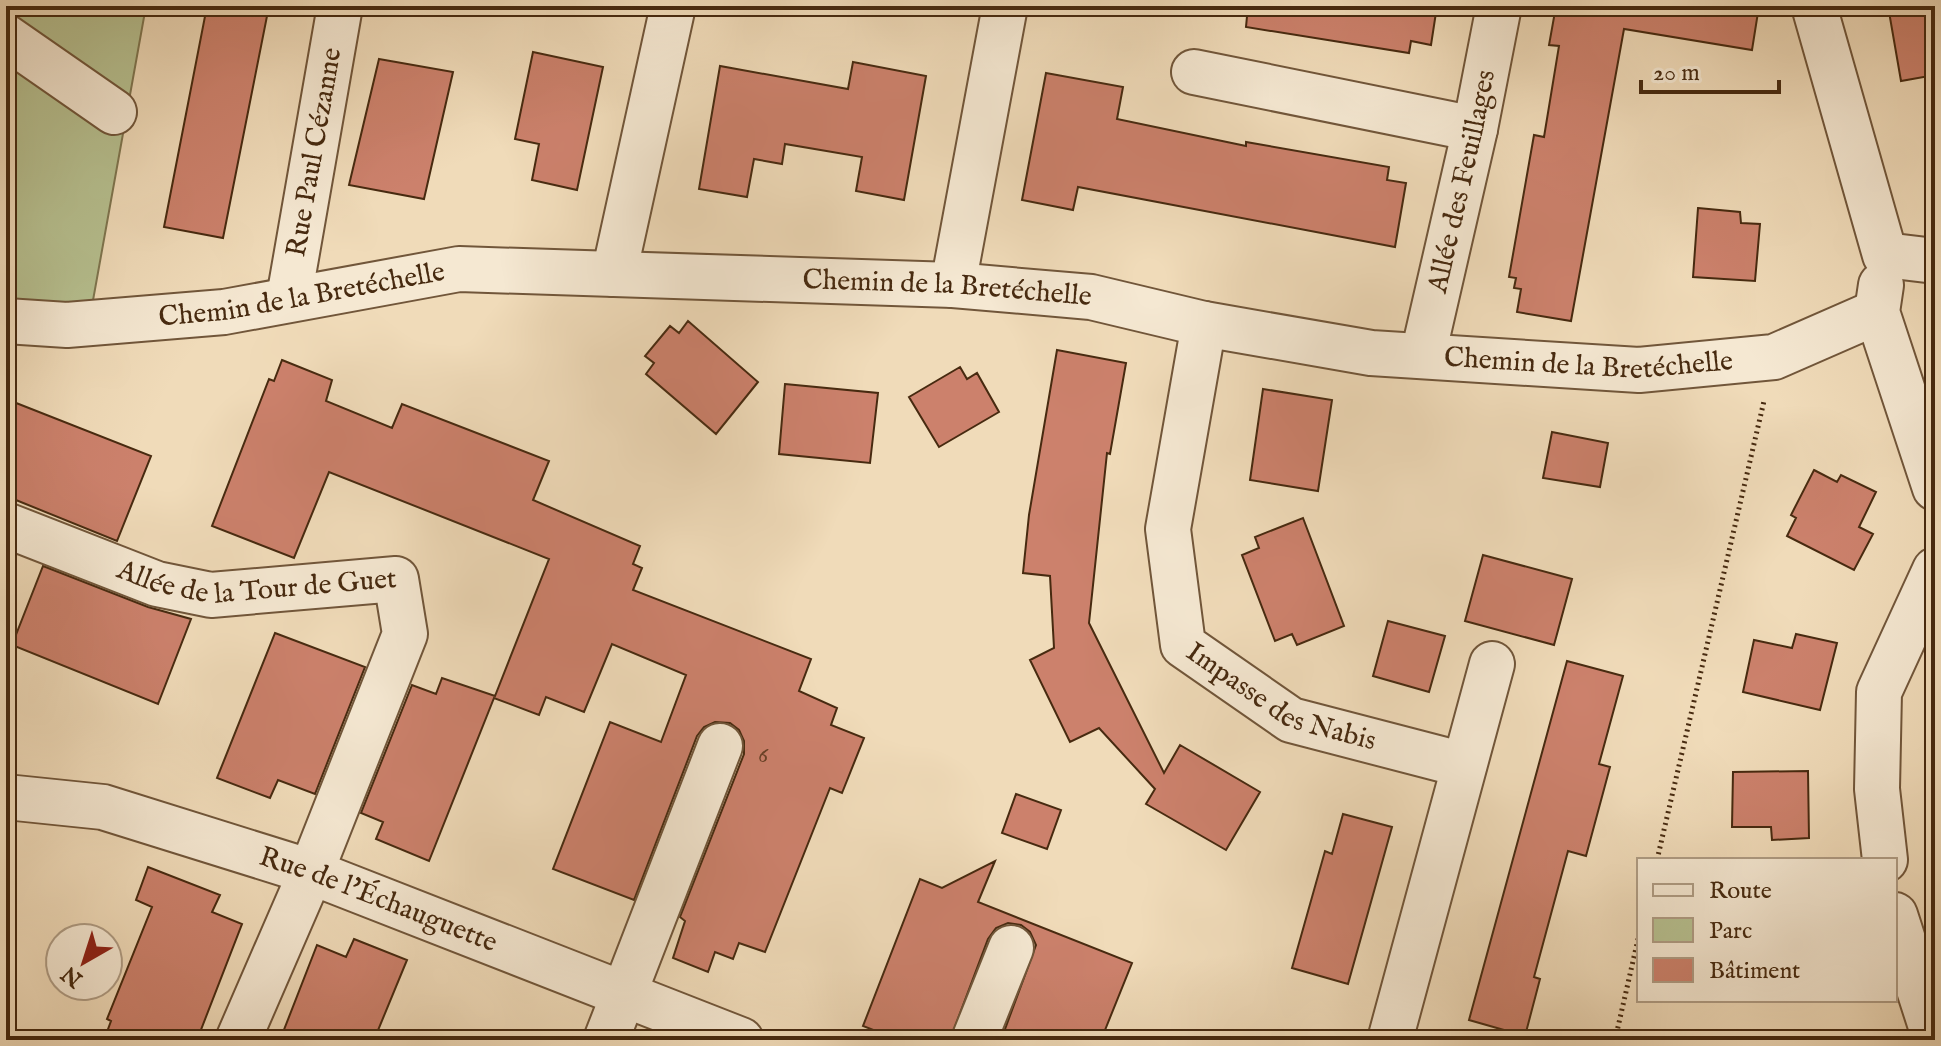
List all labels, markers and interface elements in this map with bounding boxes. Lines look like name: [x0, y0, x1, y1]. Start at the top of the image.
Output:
scale bar: [1641, 44, 1779, 94]
street label: Rue Paul Cézanne: [279, 45, 350, 260]
text: 20 m: [1653, 58, 1700, 89]
street label: Allée des Feuillages: [1420, 67, 1504, 297]
street label: Chemin de la Bretéchelle: [157, 254, 448, 335]
street label: Chemin de la Bretéchelle: [802, 263, 1093, 314]
street label: Chemin de la Bretéchelle: [1443, 340, 1735, 388]
street label: Allée de la Tour de Guet: [111, 552, 398, 613]
street label: Impasse des Nabis: [1179, 635, 1380, 759]
house number: 6: [758, 740, 769, 771]
street label: Rue de l'Échauguette: [255, 839, 502, 961]
legend: [1637, 858, 1897, 1002]
text: Route: [1709, 876, 1772, 907]
text: Parc: [1709, 916, 1752, 947]
north arrow: [44, 922, 124, 1002]
text: Bâtiment: [1709, 956, 1800, 987]
text: N: [56, 959, 90, 993]

